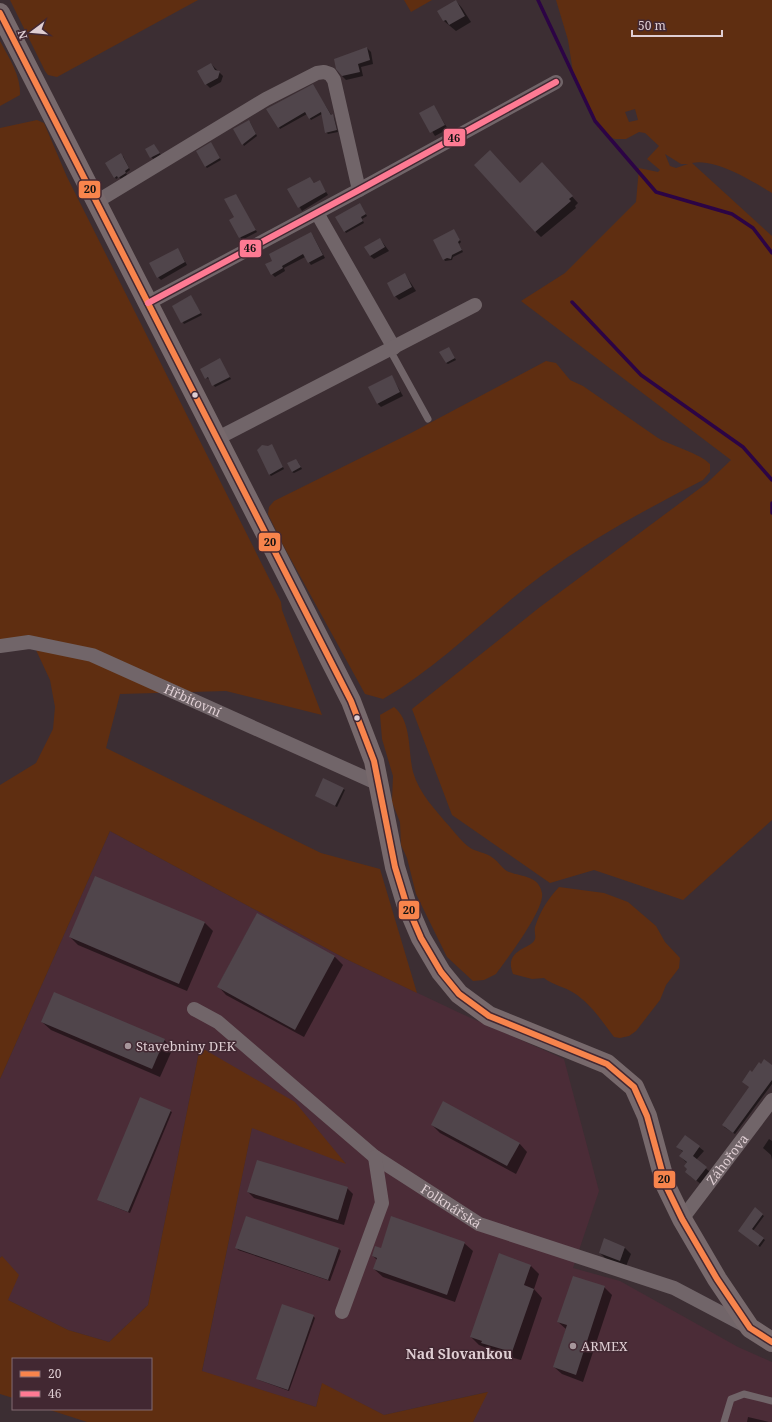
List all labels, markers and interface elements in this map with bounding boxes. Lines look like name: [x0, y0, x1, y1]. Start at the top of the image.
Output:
north arrow: [12, 12, 52, 52]
scale bar: [632, 12, 722, 38]
text: 50 m: [638, 17, 666, 34]
text: N: [13, 28, 30, 41]
line badge: 46: [443, 128, 466, 147]
text: 46: [448, 130, 460, 145]
line badge: 20: [78, 180, 101, 199]
text: 20: [84, 181, 96, 196]
line badge: 46: [239, 239, 262, 258]
text: 46: [244, 240, 256, 255]
unlabelled marker: [190, 390, 200, 400]
line badge: 20: [258, 532, 281, 552]
text: 20: [264, 534, 276, 549]
street label: Hřbitovní: [161, 680, 225, 721]
unlabelled marker: [352, 713, 362, 723]
line badge: 20: [398, 900, 420, 920]
text: 20: [403, 902, 415, 917]
place label: Stavebniny DEK: [136, 1037, 236, 1055]
marker: Stavebniny DEK: [123, 1041, 133, 1051]
street label: Záhořova: [702, 1130, 752, 1188]
line badge: 20: [653, 1170, 676, 1189]
text: 20: [658, 1171, 670, 1186]
street label: Folknářská: [417, 1180, 485, 1232]
place label: ARMEX: [581, 1337, 628, 1355]
marker: ARMEX: [568, 1341, 578, 1351]
district label: Nad Slovankou: [406, 1344, 512, 1363]
legend: [12, 1358, 152, 1410]
text: 20: [48, 1365, 62, 1382]
text: 46: [48, 1385, 62, 1402]

